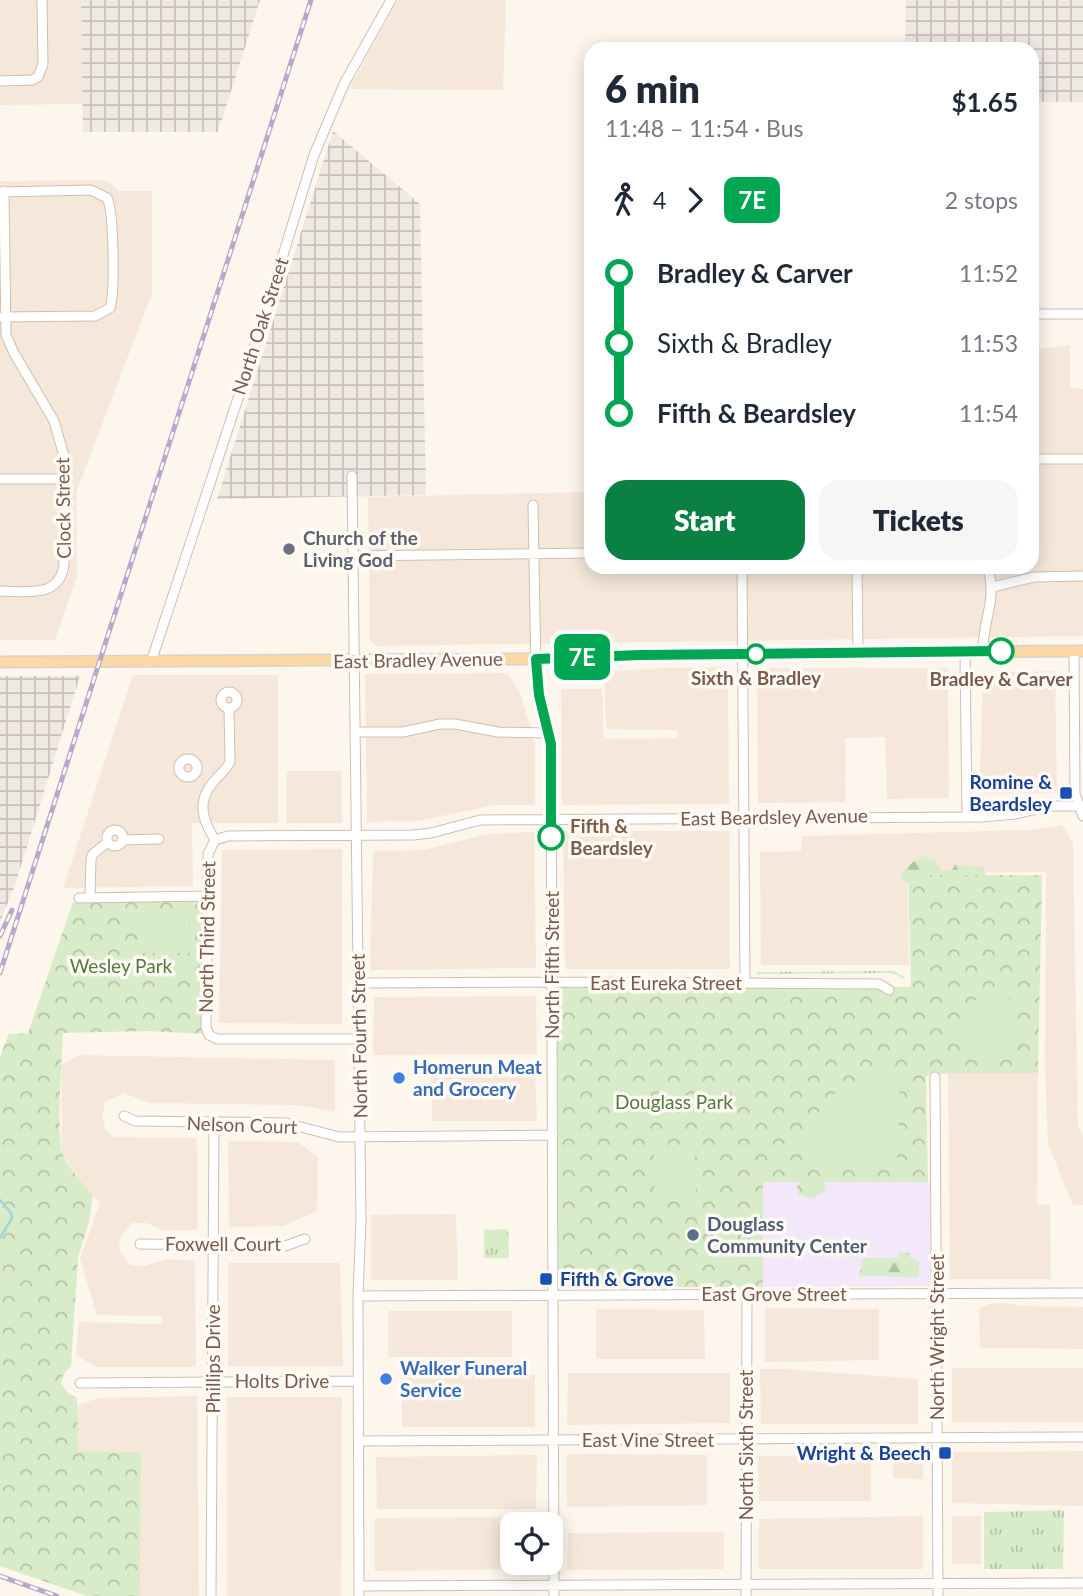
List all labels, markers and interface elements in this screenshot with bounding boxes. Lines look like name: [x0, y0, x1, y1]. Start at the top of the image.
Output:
text: 6 min: [605, 65, 700, 111]
text: $1.65: [952, 86, 1018, 118]
text: 11:48 – 11:54 · Bus: [605, 114, 804, 142]
icon: walk: [605, 181, 643, 219]
icon: forward: [676, 181, 714, 219]
text: 7E: [738, 185, 766, 214]
text: 4: [653, 186, 666, 214]
text: 2 stops: [945, 186, 1018, 214]
street label: North Oak Street: [226, 254, 293, 397]
text: Bradley & Carver: [657, 257, 853, 289]
text: 11:52: [959, 259, 1018, 287]
text: Sixth & Bradley: [657, 327, 832, 359]
text: 11:53: [959, 329, 1018, 357]
text: Fifth & Beardsley: [657, 397, 856, 429]
text: 11:54: [959, 399, 1018, 427]
street label: Clock Street: [50, 457, 75, 559]
button: Start: [605, 480, 805, 560]
button: Tickets: [819, 480, 1018, 560]
place label: Church of the Living God: [303, 526, 418, 571]
marker: Church of the Living God: [281, 541, 297, 557]
line badge: 7E: [550, 634, 614, 680]
marker: Bradley & Carver: [988, 638, 1014, 664]
text: 7E: [568, 642, 596, 671]
marker: Sixth & Bradley: [746, 644, 766, 664]
street label: East Bradley Avenue: [333, 647, 503, 672]
place label: Sixth & Bradley: [691, 666, 822, 689]
place label: Bradley & Carver: [929, 667, 1073, 690]
place label: Romine & Beardsley: [969, 770, 1053, 815]
marker: Romine & Beardsley: [1058, 785, 1074, 801]
street label: East Beardsley Avenue: [680, 803, 868, 830]
place label: Fifth & Beardsley: [570, 814, 654, 859]
marker: Fifth & Beardsley: [538, 824, 564, 850]
street label: North Third Street: [194, 861, 219, 1013]
street label: North Fifth Street: [540, 891, 563, 1039]
street label: North Fourth Street: [346, 953, 371, 1119]
park label: Wesley Park: [70, 954, 173, 977]
street label: East Eureka Street: [590, 971, 742, 994]
place label: Homerun Meat and Grocery: [413, 1055, 542, 1100]
marker: Homerun Meat and Grocery: [391, 1070, 407, 1086]
park label: Douglass Park: [615, 1090, 733, 1113]
street label: Nelson Court: [186, 1111, 298, 1138]
place label: Douglass Community Center: [707, 1212, 868, 1257]
marker: Douglass Community Center: [685, 1227, 701, 1243]
street label: Foxwell Court: [165, 1232, 281, 1255]
street label: North Wright Street: [925, 1254, 948, 1420]
place label: Fifth & Grove: [560, 1267, 674, 1290]
marker: Fifth & Grove: [538, 1271, 554, 1287]
street label: East Grove Street: [701, 1282, 847, 1305]
street label: Phillips Drive: [201, 1304, 224, 1414]
place label: Walker Funeral Service: [400, 1356, 527, 1401]
street label: Holts Drive: [235, 1369, 329, 1392]
street label: North Sixth Street: [734, 1369, 757, 1520]
marker: Walker Funeral Service: [378, 1371, 394, 1387]
street label: East Vine Street: [582, 1428, 714, 1451]
place label: Wright & Beech: [797, 1441, 931, 1464]
marker: Wright & Beech: [937, 1445, 953, 1461]
map controls: [500, 1512, 563, 1575]
button: locate: [500, 1512, 563, 1575]

